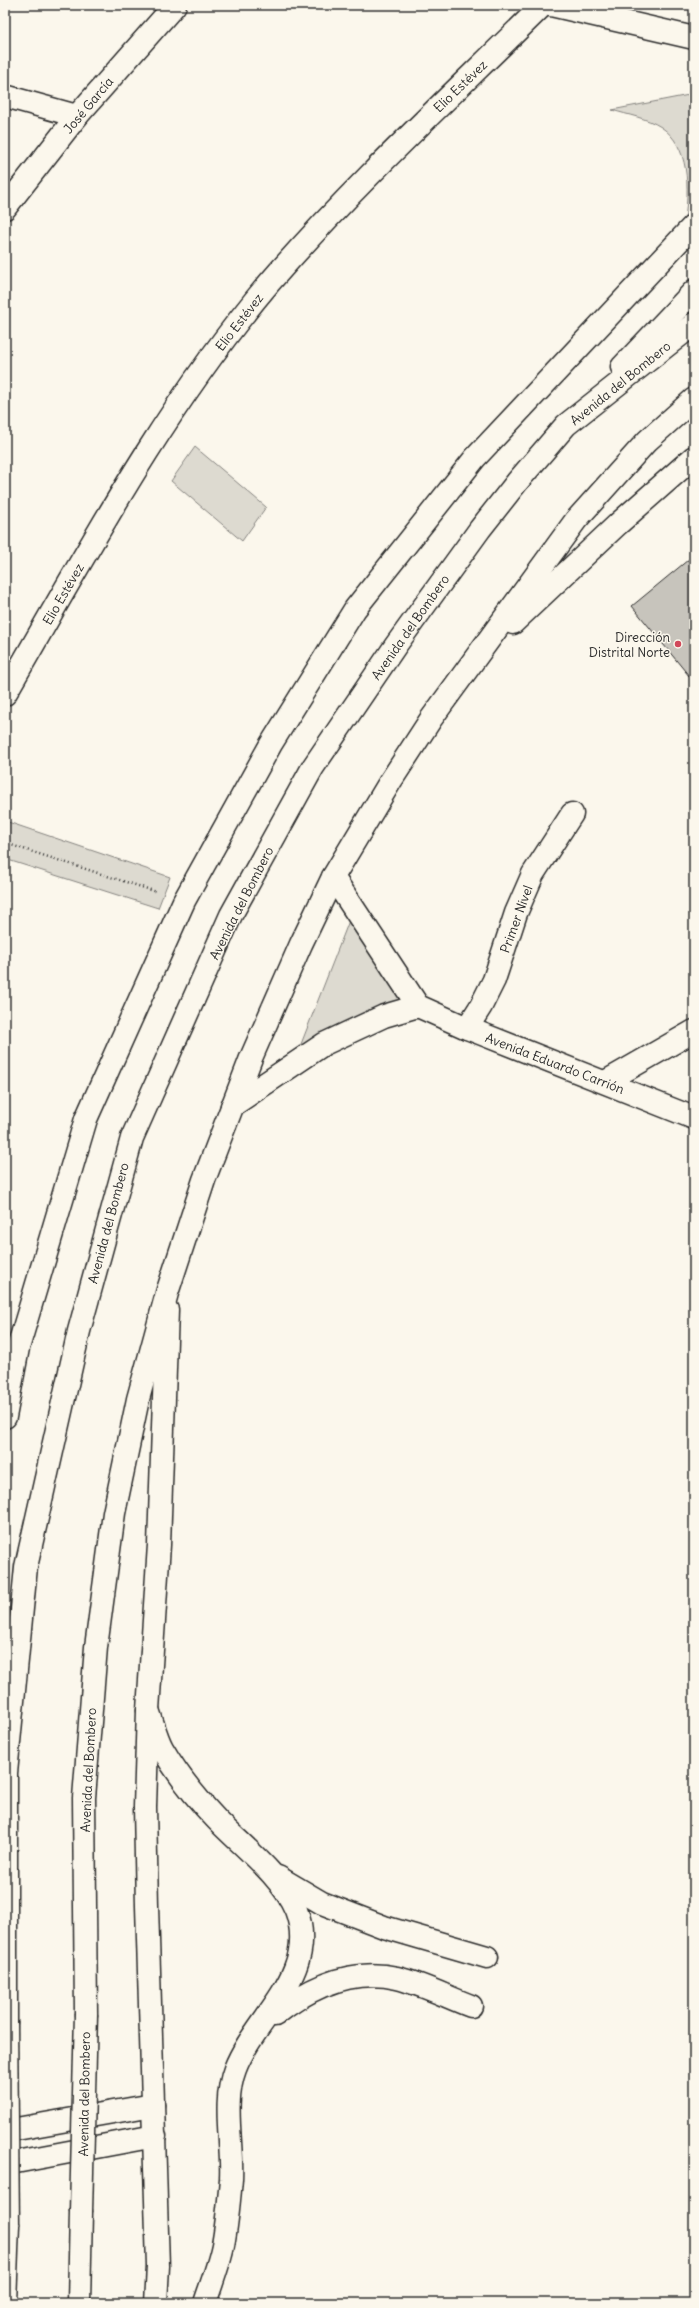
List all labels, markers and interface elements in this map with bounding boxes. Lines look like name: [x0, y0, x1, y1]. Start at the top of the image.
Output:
street label: Elio Estévez: [430, 57, 491, 116]
street label: José García: [60, 73, 117, 137]
street label: Elio Estévez: [212, 290, 267, 354]
street label: Avenida del Bombero: [567, 338, 674, 429]
street label: Elio Estévez: [39, 560, 88, 628]
street label: Avenida del Bombero: [368, 571, 453, 683]
place label: Dirección Distrital Norte: [589, 629, 670, 661]
marker: Dirección Distrital Norte: [673, 639, 683, 649]
street label: Avenida del Bombero: [206, 844, 277, 963]
street label: Primer Nivel: [496, 883, 537, 955]
street label: Avenida Eduardo Carrión: [483, 1029, 627, 1098]
street label: Avenida del Bombero: [84, 1161, 133, 1286]
street label: Avenida del Bombero: [77, 1707, 100, 1833]
street label: Avenida del Bombero: [75, 2032, 94, 2156]

